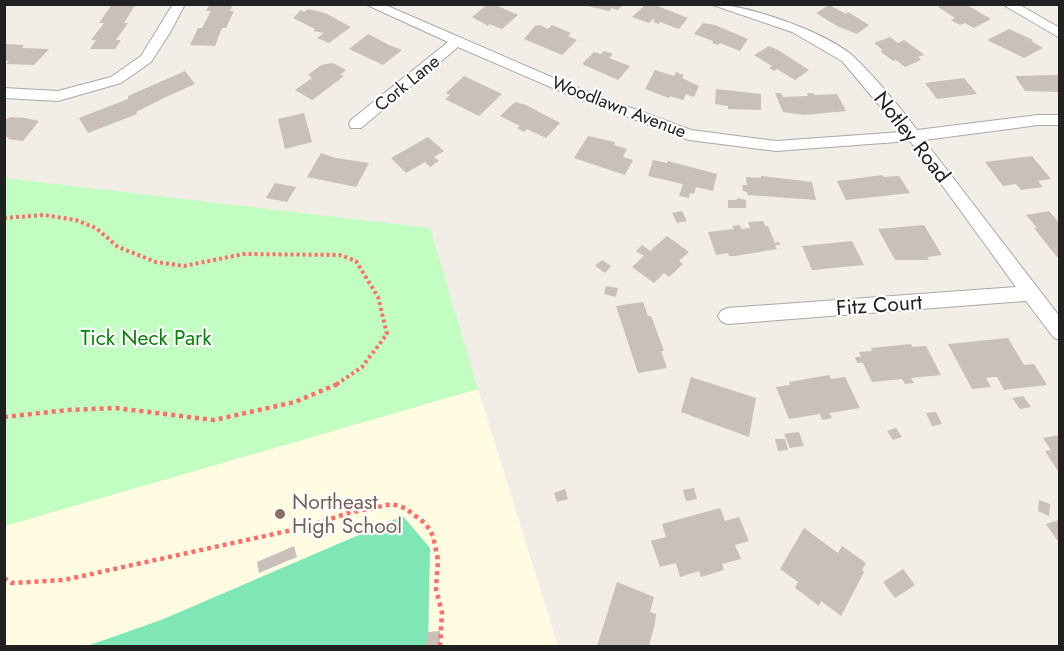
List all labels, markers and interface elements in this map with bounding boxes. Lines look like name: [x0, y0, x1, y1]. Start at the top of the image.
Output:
street label: Cork Lane: [369, 49, 445, 117]
street label: Woodlawn Avenue: [548, 69, 690, 145]
street label: Notley Road: [867, 85, 957, 189]
street label: Fitz Court: [835, 287, 923, 323]
park label: Tick Neck Park: [81, 323, 212, 353]
place label: Northeast High School: [292, 487, 402, 541]
marker: Northeast High School: [273, 507, 287, 521]

